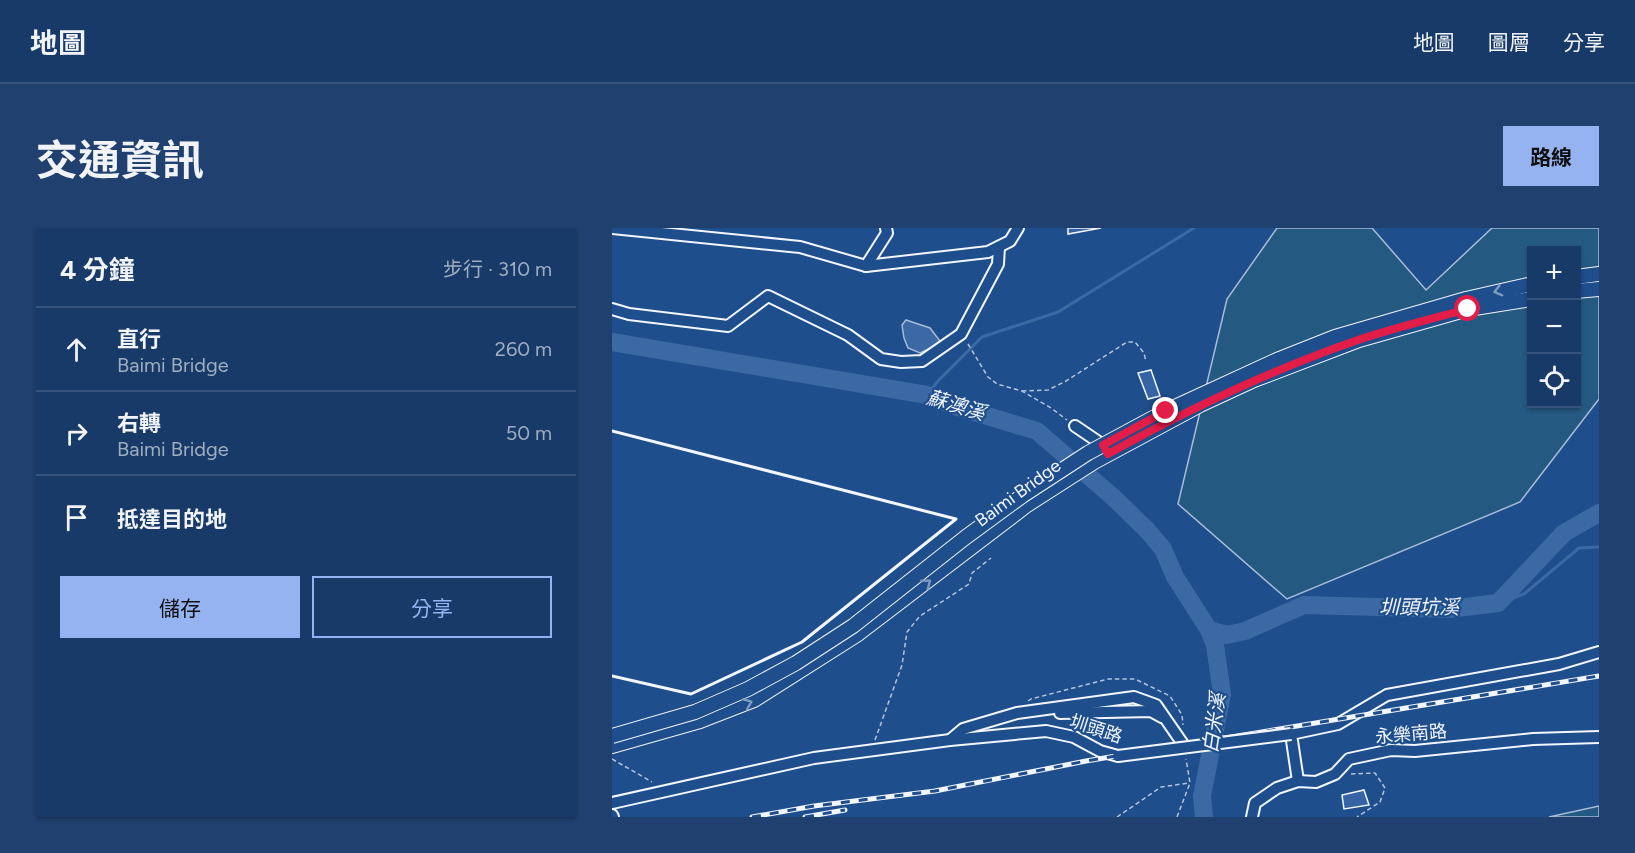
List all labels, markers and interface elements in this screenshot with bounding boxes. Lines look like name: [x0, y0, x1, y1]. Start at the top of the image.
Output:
text: 地圖: [30, 26, 86, 60]
text: 地圖: [1413, 30, 1455, 55]
text: 圖層: [1488, 30, 1530, 55]
text: 分享: [1563, 30, 1605, 55]
button: 路線: [1503, 126, 1599, 186]
text: 交通資訊: [36, 135, 204, 186]
map controls: [1527, 246, 1581, 408]
button: +: [1527, 246, 1581, 300]
text: 4 分鐘: [60, 254, 135, 286]
text: 步行 · 310 m: [443, 257, 552, 281]
one-way arrow: [1494, 283, 1504, 296]
route start: [1454, 295, 1480, 321]
button: −: [1527, 300, 1581, 354]
text: 直行: [117, 326, 161, 353]
icon: ahead: [60, 333, 93, 366]
text: 260 m: [495, 337, 552, 361]
text: Baimi Bridge: [117, 353, 229, 377]
button: locate: [1527, 354, 1581, 408]
water label: 蘇澳溪: [924, 385, 991, 426]
route end: [1152, 397, 1178, 423]
text: 右轉: [117, 410, 161, 437]
icon: right: [60, 417, 93, 450]
text: 50 m: [506, 421, 552, 445]
text: Baimi Bridge: [117, 437, 229, 461]
street label: Baimi Bridge: [971, 454, 1065, 531]
icon: arrive: [60, 501, 93, 534]
text: 抵達目的地: [117, 506, 227, 533]
button: 儲存: [60, 576, 300, 638]
button: 分享: [312, 576, 552, 638]
one-way arrow: [920, 579, 931, 590]
water label: 圳頭坑溪: [1379, 595, 1462, 619]
water label: 白米溪: [1198, 689, 1230, 754]
one-way arrow: [742, 697, 752, 710]
street label: 圳頭路: [1067, 710, 1125, 748]
street label: 永樂南路: [1374, 720, 1448, 748]

